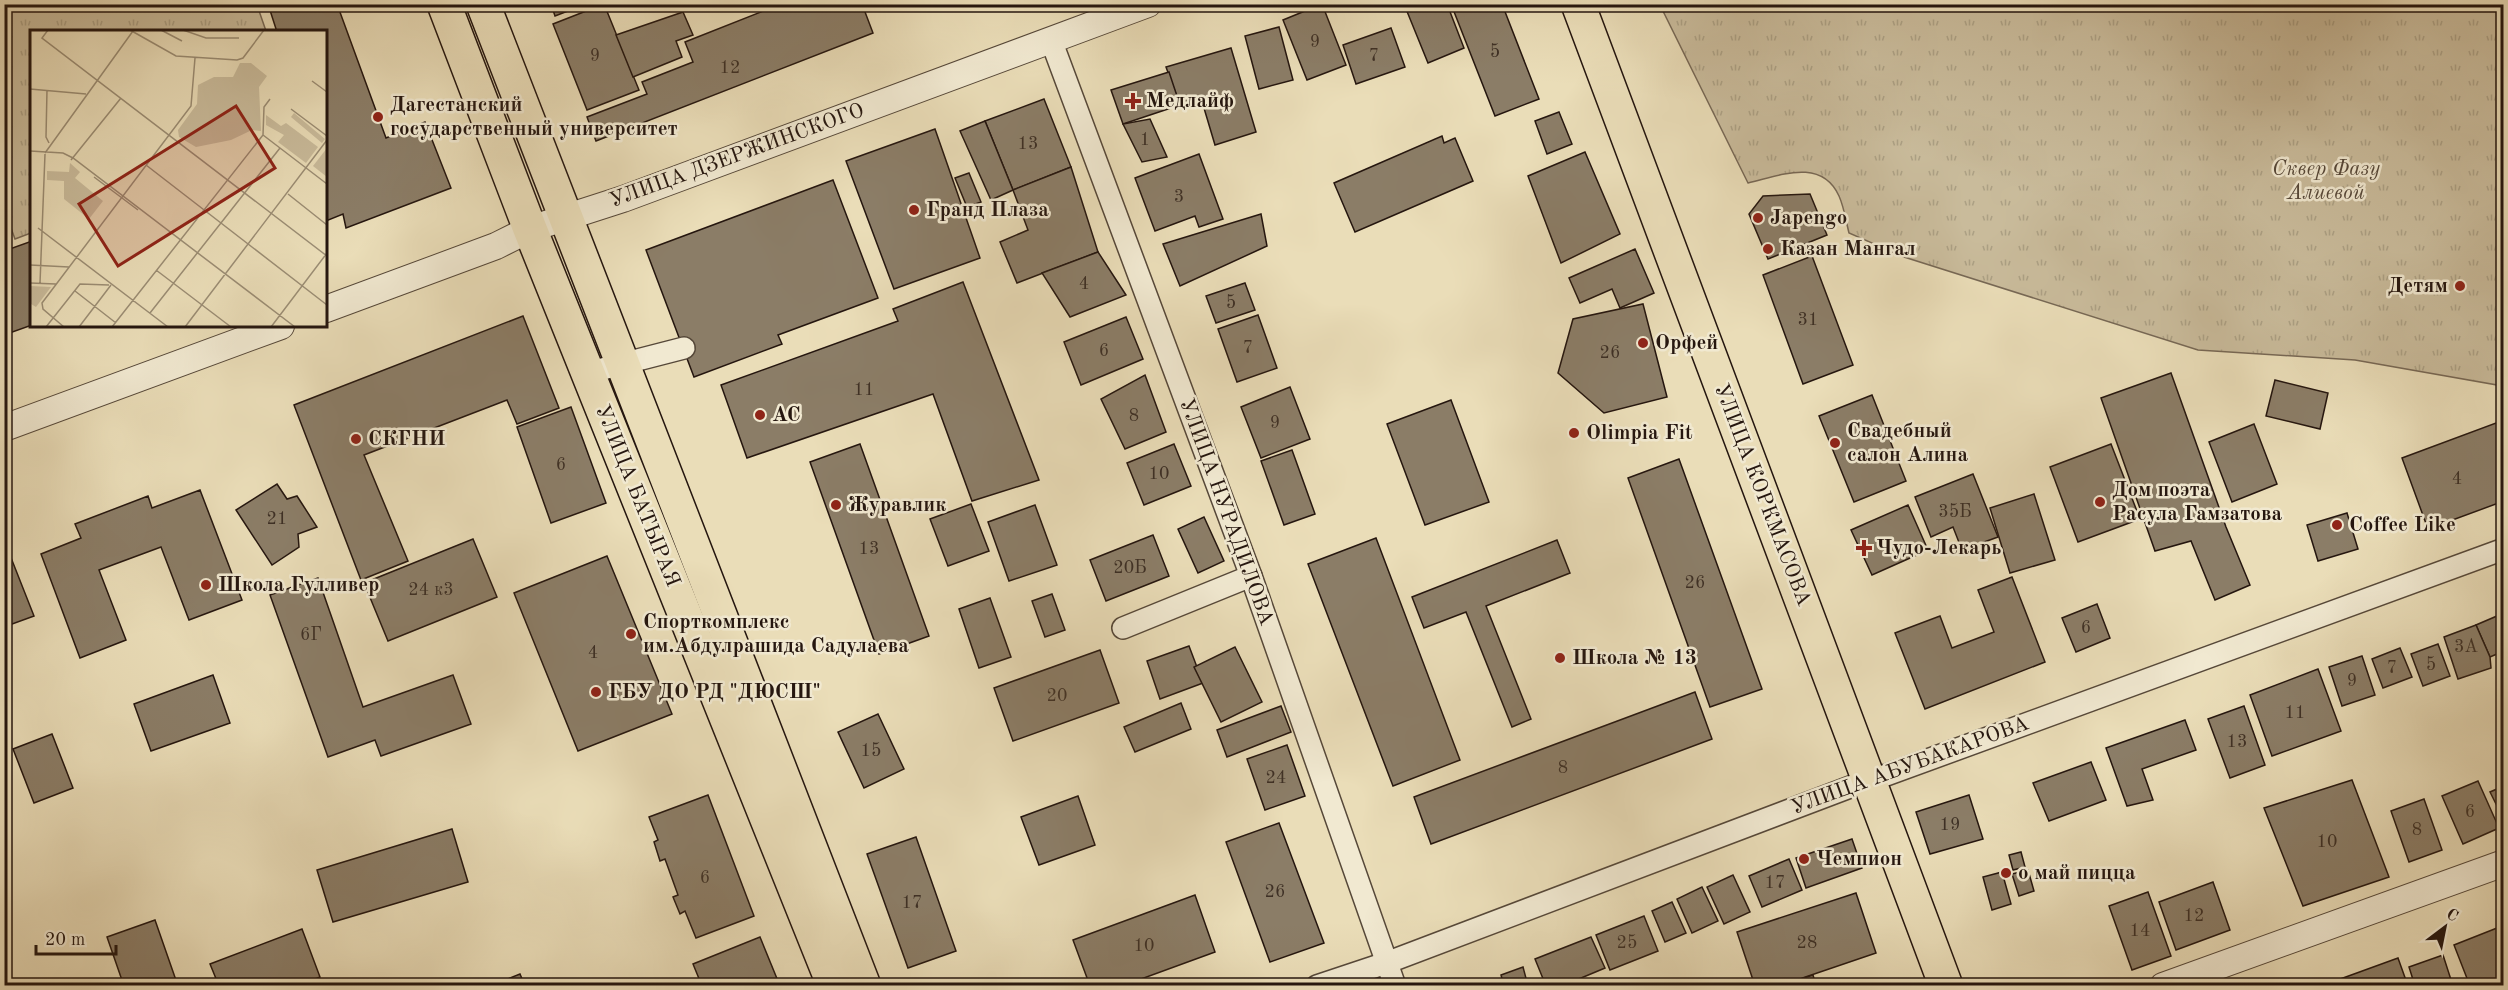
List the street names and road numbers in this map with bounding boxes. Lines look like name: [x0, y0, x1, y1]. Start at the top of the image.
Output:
street label: УЛИЦА ДЗЕРЖИНСКОГО: [607, 100, 867, 212]
street label: УЛИЦА КОРКМАСОВА: [1710, 381, 1814, 609]
street label: УЛИЦА НУРАДИЛОВА: [1175, 396, 1277, 628]
street label: УЛИЦА БАТЫРАЯ: [591, 402, 683, 590]
street label: УЛИЦА АБУБАКАРОВА: [1788, 713, 2032, 819]

